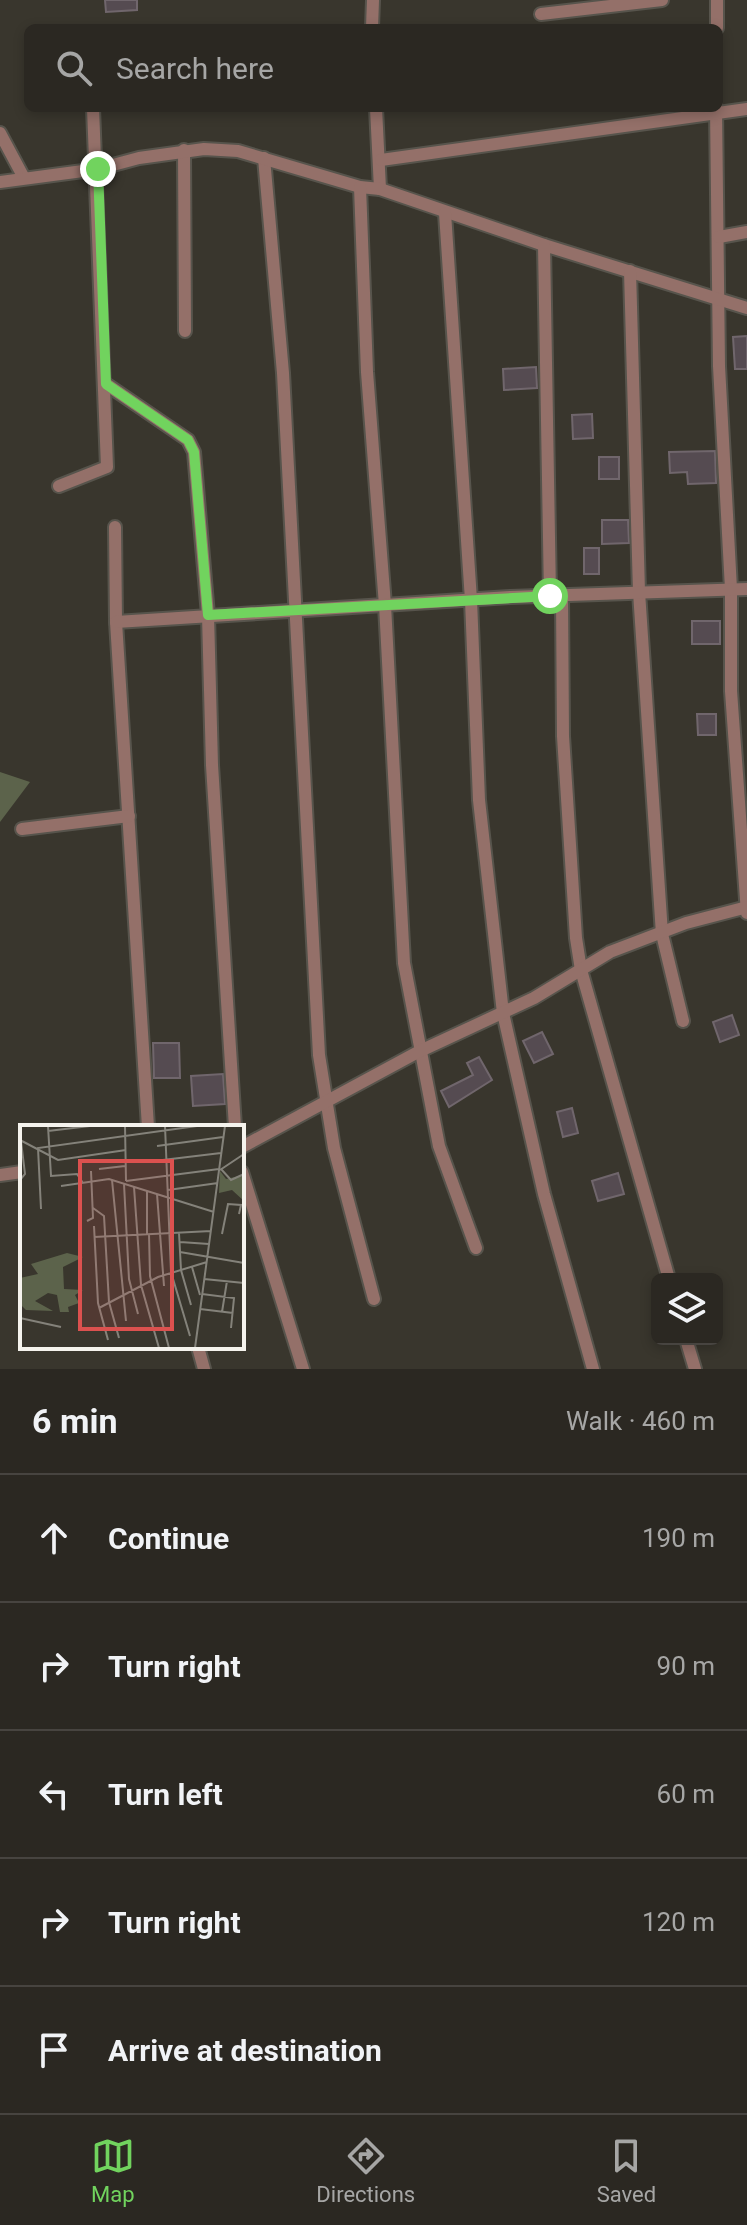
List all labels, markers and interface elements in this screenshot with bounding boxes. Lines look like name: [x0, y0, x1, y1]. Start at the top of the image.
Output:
search box: [24, 24, 723, 112]
icon: search: [52, 46, 96, 90]
text: Search here: [116, 51, 274, 86]
route end: [80, 151, 116, 187]
route start: [532, 578, 568, 614]
inset map: [20, 1125, 244, 1349]
map controls: [651, 1273, 723, 1345]
button: layers: [651, 1273, 723, 1345]
text: 6 min: [32, 1401, 117, 1441]
text: Walk · 460 m: [566, 1406, 715, 1436]
icon: ahead: [32, 1516, 76, 1560]
text: Continue: [108, 1521, 229, 1556]
text: 190 m: [642, 1523, 715, 1553]
icon: right: [32, 1644, 76, 1688]
text: Turn right: [108, 1649, 241, 1684]
text: 90 m: [657, 1651, 715, 1681]
icon: left: [32, 1772, 76, 1816]
text: Turn left: [108, 1777, 223, 1812]
text: 60 m: [657, 1779, 715, 1809]
icon: right: [32, 1900, 76, 1944]
text: Turn right: [108, 1905, 241, 1940]
text: 120 m: [642, 1907, 715, 1937]
icon: arrive: [32, 2028, 76, 2072]
text: Arrive at destination: [108, 2033, 382, 2068]
tab: Map: [91, 2134, 135, 2207]
tab: Directions: [316, 2134, 415, 2207]
tab: Saved: [597, 2134, 656, 2207]

